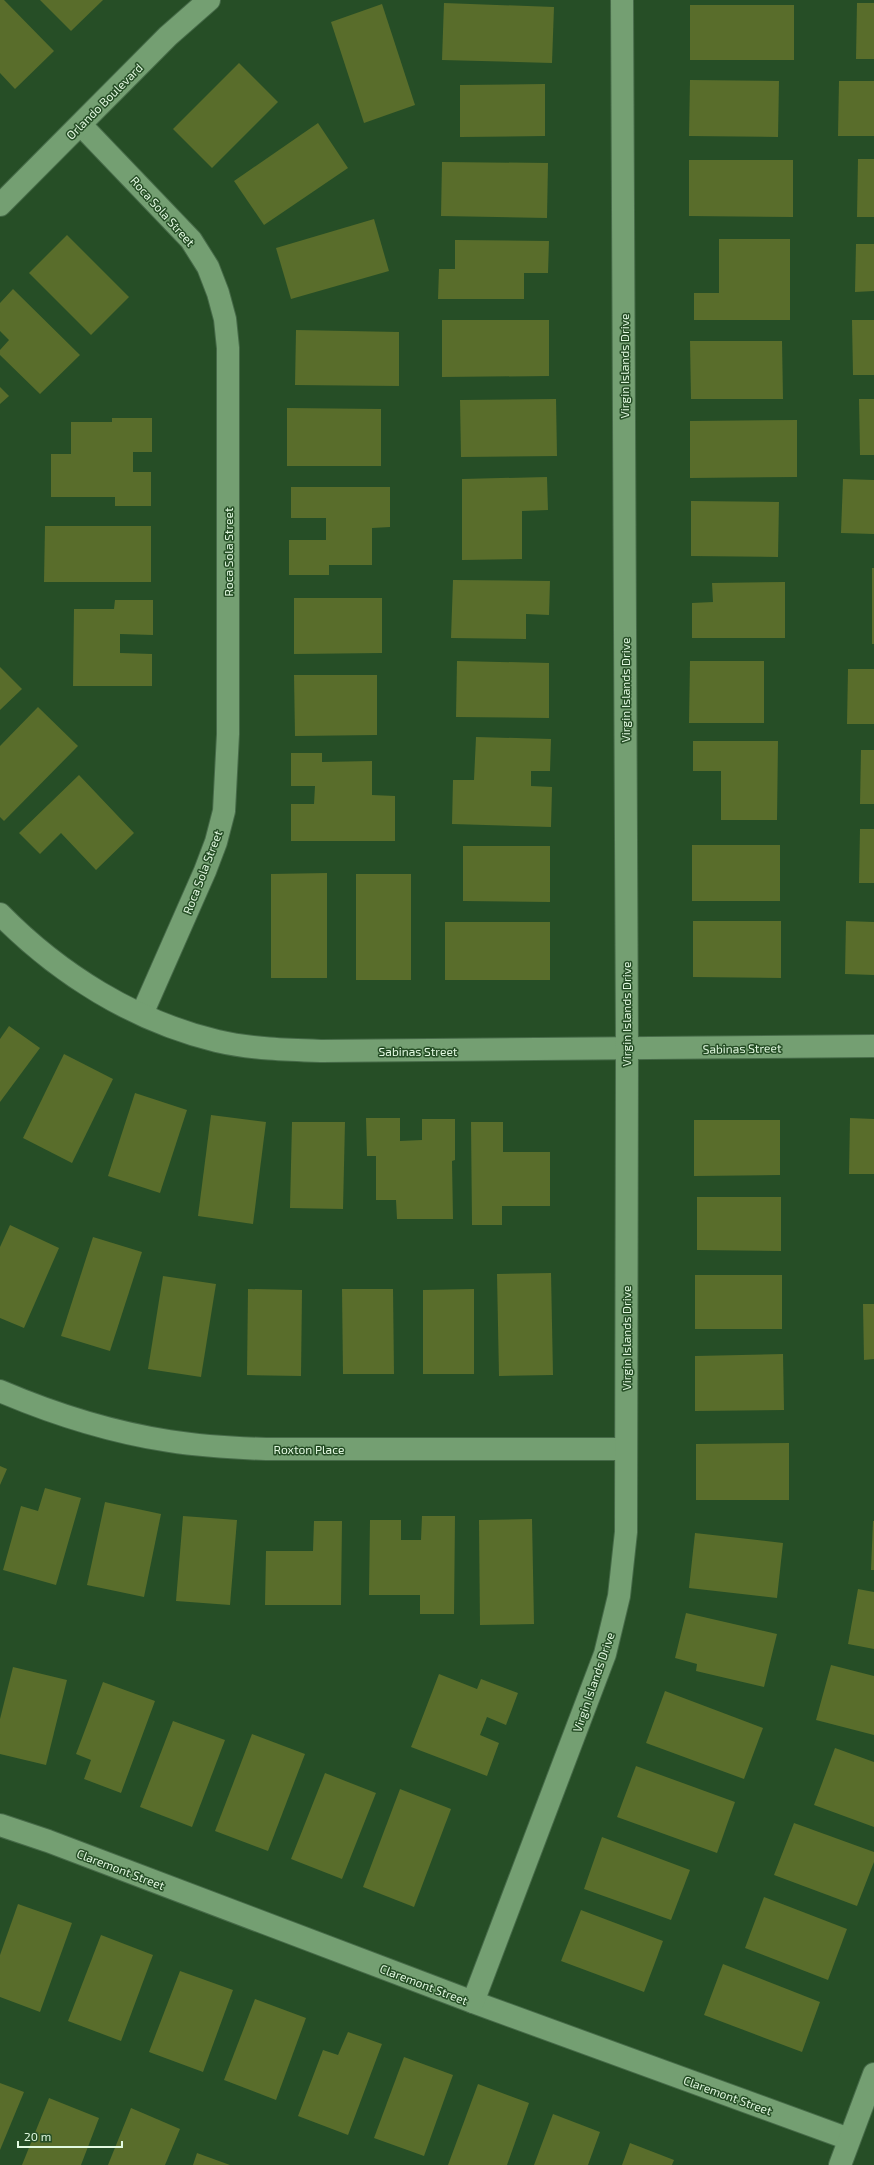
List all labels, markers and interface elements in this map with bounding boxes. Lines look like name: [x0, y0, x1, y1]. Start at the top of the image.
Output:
street label: Orlando Boulevard: [63, 60, 145, 142]
street label: Roca Sola Street: [128, 173, 198, 249]
street label: Virgin Islands Drive: [617, 314, 631, 418]
street label: Roca Sola Street: [221, 507, 235, 597]
street label: Virgin Islands Drive: [618, 638, 632, 742]
street label: Roca Sola Street: [180, 828, 225, 916]
street label: Virgin Islands Drive: [619, 962, 633, 1066]
street label: Sabinas Street: [702, 1040, 782, 1056]
street label: Sabinas Street: [379, 1044, 458, 1058]
street label: Virgin Islands Drive: [619, 1286, 633, 1390]
street label: Roxton Place: [274, 1442, 344, 1456]
street label: Virgin Islands Drive: [569, 1630, 617, 1734]
street label: Claremont Street: [75, 1846, 167, 1892]
street label: Claremont Street: [378, 1961, 470, 2007]
street label: Claremont Street: [682, 2073, 774, 2118]
scale bar: [18, 2123, 122, 2149]
text: 20 m: [24, 2129, 51, 2143]

